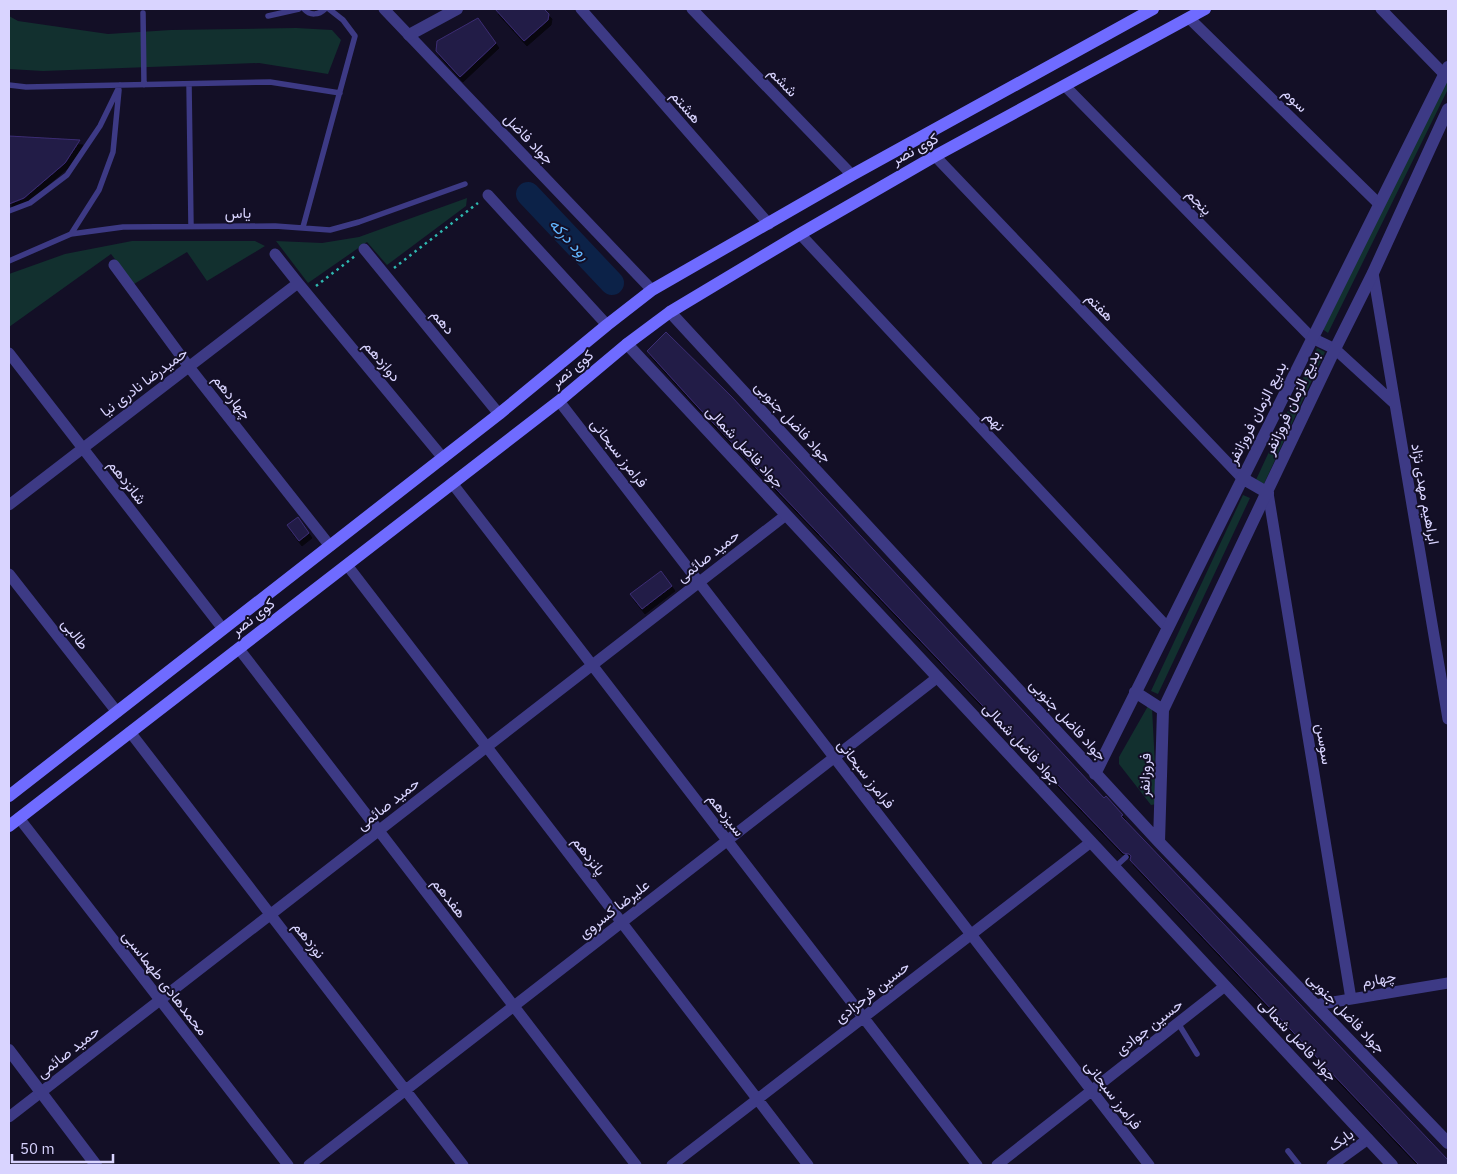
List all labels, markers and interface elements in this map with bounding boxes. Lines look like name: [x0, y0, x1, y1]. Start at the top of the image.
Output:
street label: ششم: [764, 63, 802, 101]
street label: سوم: [1278, 83, 1312, 117]
street label: هشتم: [666, 86, 706, 128]
street label: جواد فاضل: [500, 109, 559, 168]
street label: کوی نصر: [887, 128, 942, 170]
street label: پنجم: [1182, 184, 1216, 220]
street label: یاس: [225, 203, 251, 223]
water label: رود درکه: [545, 214, 595, 265]
street label: هفتم: [1081, 288, 1119, 326]
street label: دهم: [427, 305, 459, 339]
street label: دوازدهم: [359, 336, 405, 386]
street label: حمیدرضا نادری نیا: [96, 343, 192, 421]
street label: کوی نصر: [545, 345, 598, 394]
street label: بدیع الزمان فروزانفر: [1259, 348, 1326, 460]
street label: بدیع‌ الزمان فروزانفر: [1222, 358, 1292, 469]
street label: چهاردهم: [208, 370, 256, 424]
street label: جواد فاضل جنوبی: [750, 377, 836, 467]
street label: جواد فاضل شمالی: [701, 401, 789, 493]
street label: نهم: [980, 406, 1010, 436]
street label: فرامرز سبحانی: [586, 414, 652, 492]
street label: ابراهیم مهدی نژاد: [1406, 442, 1444, 546]
street label: شانزدهم: [103, 455, 151, 509]
street label: حمید صائمی: [672, 525, 744, 587]
street label: کوی نصر: [226, 593, 279, 641]
street label: طالبی: [57, 614, 94, 654]
street label: جواد فاضل جنوبی: [1025, 675, 1111, 765]
street label: جواد فاضل شمالی: [978, 698, 1066, 790]
street label: سوسن: [1311, 722, 1337, 766]
street label: فرامرز سبحانی: [833, 735, 899, 813]
street label: فروزانفر: [1134, 752, 1155, 798]
street label: حمید صائمی: [352, 773, 424, 835]
street label: سیزدهم: [703, 789, 749, 841]
street label: پانزدهم: [568, 832, 610, 880]
street label: هفدهم: [427, 874, 471, 922]
street label: علیرضا کسروی: [574, 875, 654, 943]
street label: نوزدهم: [288, 917, 330, 963]
street label: محمدهادی طهماسبی: [118, 926, 212, 1040]
street label: حسین فرحزادی: [830, 956, 914, 1028]
street label: چهارم: [1360, 966, 1398, 992]
street label: جواد فاضل جنوبی: [1302, 968, 1390, 1058]
street label: حسین جوادی: [1111, 994, 1187, 1060]
street label: جواد فاضل شمالی: [1254, 994, 1342, 1086]
street label: حمید صائمی: [32, 1021, 104, 1083]
street label: فرامرز سبحانی: [1080, 1056, 1146, 1134]
street label: بابک: [1324, 1124, 1357, 1155]
scale bar: [12, 1132, 114, 1164]
text: 50 m: [20, 1139, 55, 1158]

